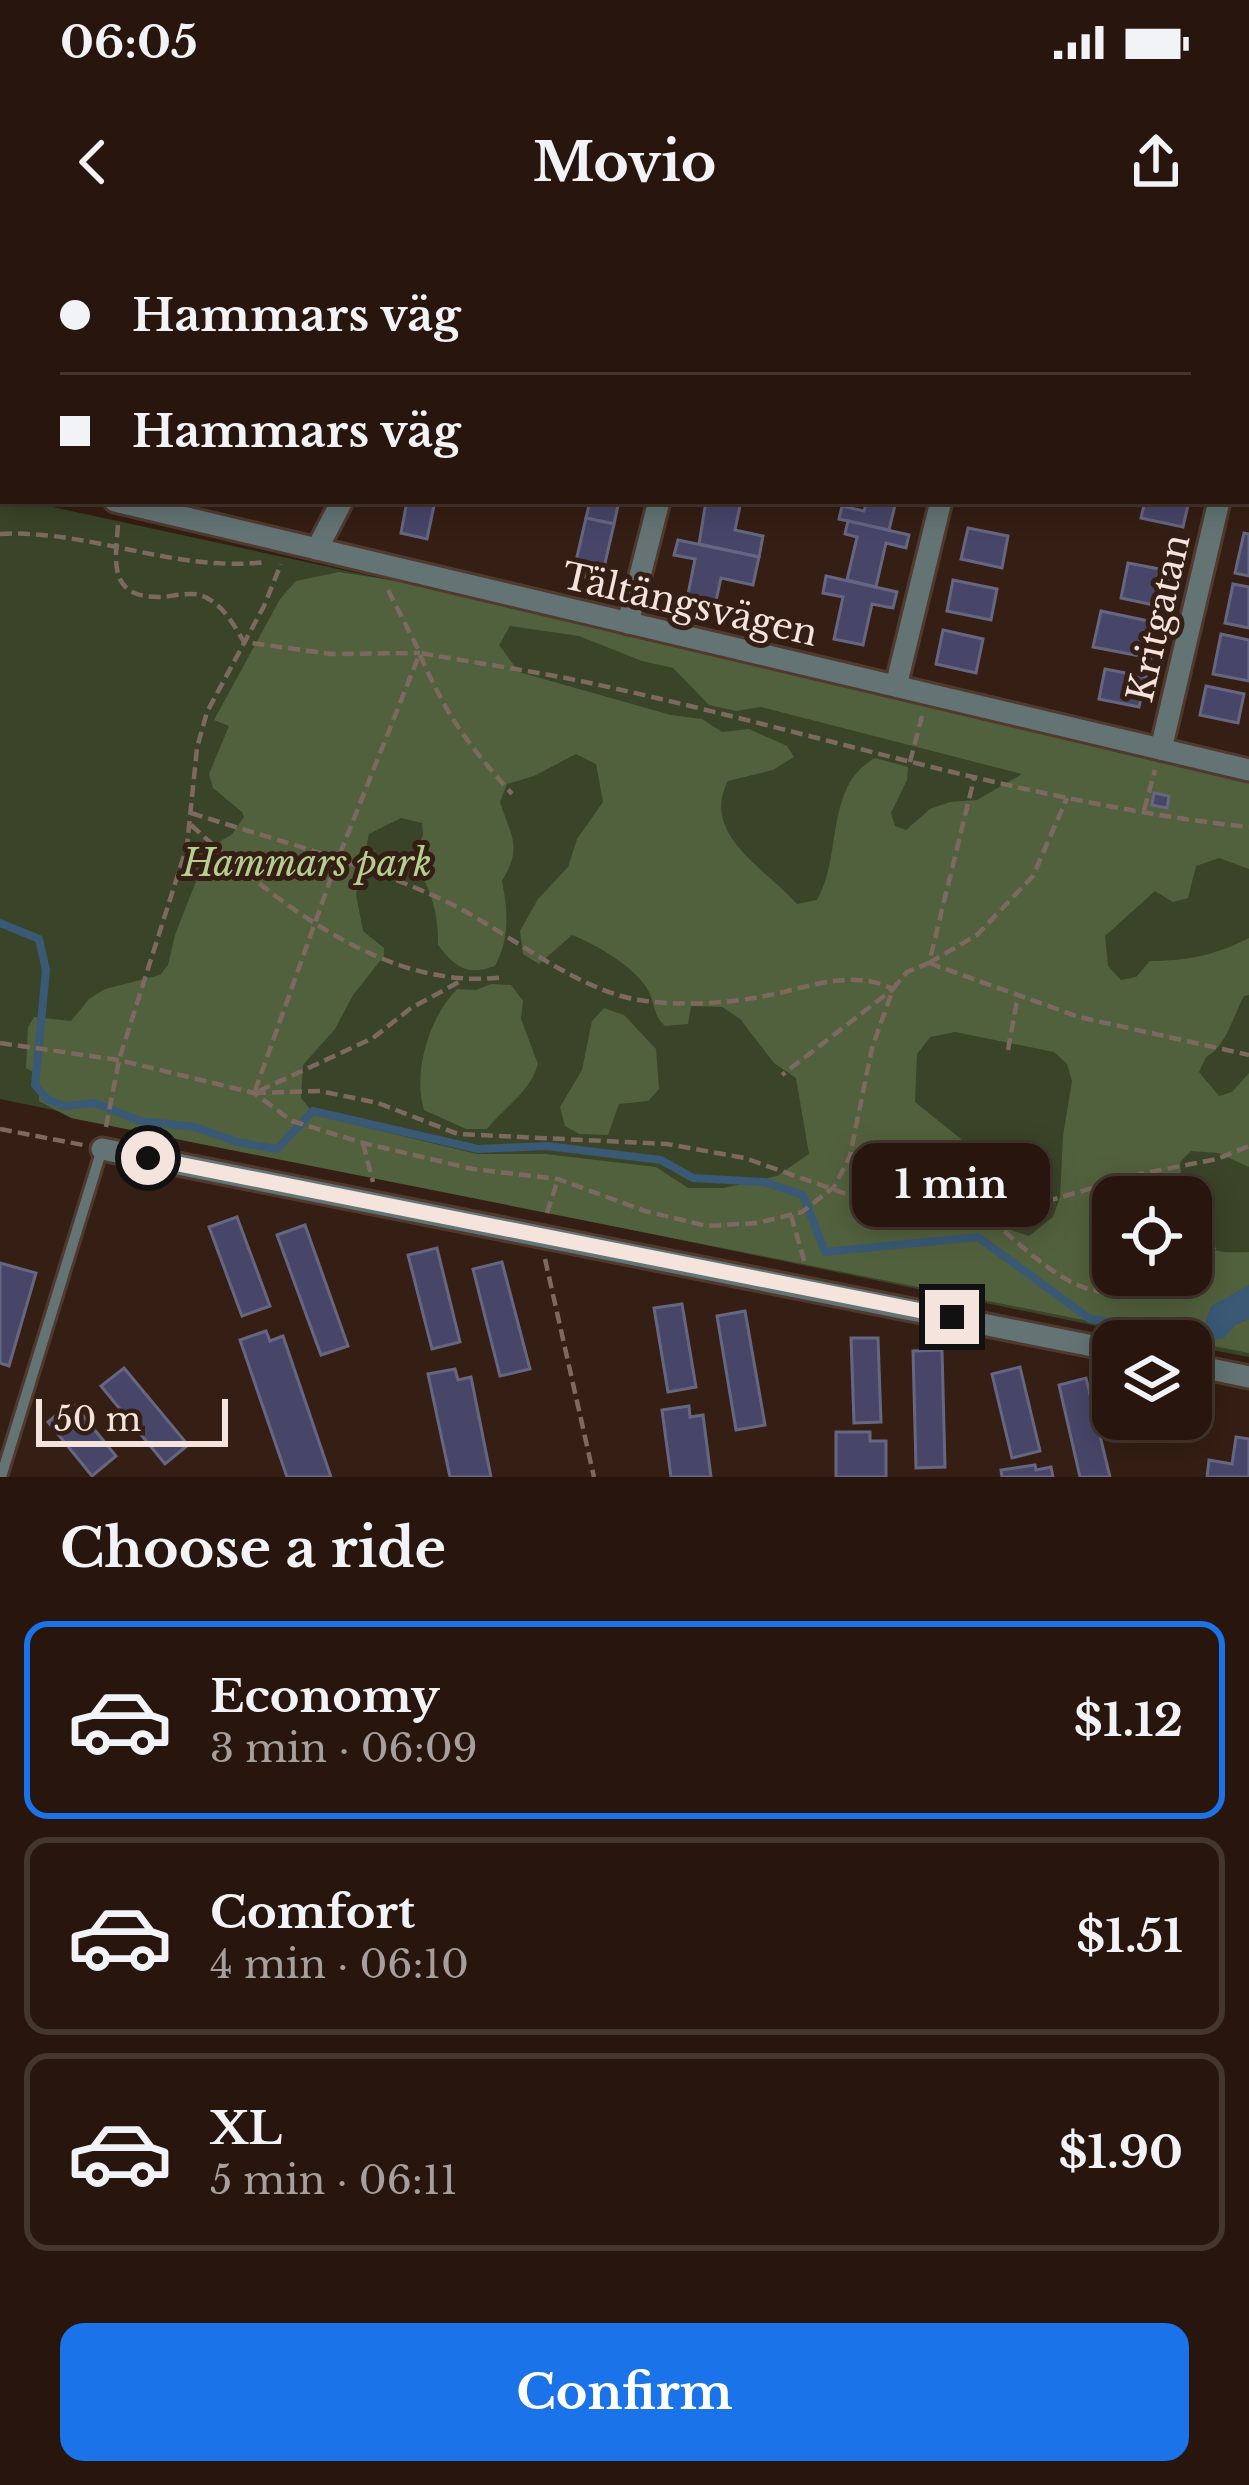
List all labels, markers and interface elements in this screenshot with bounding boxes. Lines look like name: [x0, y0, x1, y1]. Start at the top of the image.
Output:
text: 06:05: [60, 14, 198, 70]
icon: back: [60, 129, 126, 195]
text: Movio: [533, 129, 716, 196]
icon: share: [1123, 129, 1189, 195]
text: Hammars väg: [132, 287, 461, 343]
text: Hammars väg: [132, 403, 461, 459]
street label: Kritgatan: [1117, 530, 1200, 706]
street label: Tältängsvägen: [558, 553, 822, 656]
park label: Hammars park: [180, 841, 432, 886]
route start: [121, 1131, 175, 1185]
callout: 1 min: [853, 1143, 1051, 1227]
text: 1 min: [895, 1160, 1007, 1209]
map controls: [1092, 1176, 1212, 1440]
button: locate: [1092, 1176, 1212, 1296]
route end: [925, 1290, 979, 1344]
button: layers: [1092, 1320, 1212, 1440]
scale bar: [36, 1393, 228, 1446]
text: 50 m: [54, 1399, 141, 1440]
text: Choose a ride: [60, 1515, 446, 1582]
icon: car: [66, 1666, 174, 1774]
text: Economy: [210, 1668, 440, 1724]
text: $1.12: [1074, 1692, 1183, 1748]
text: 3 min · 06:09: [210, 1724, 478, 1773]
icon: car: [66, 1882, 174, 1990]
text: Comfort: [210, 1884, 415, 1940]
text: $1.51: [1076, 1908, 1183, 1964]
text: 4 min · 06:10: [210, 1940, 469, 1989]
icon: car: [66, 2098, 174, 2206]
text: XL: [210, 2100, 282, 2156]
text: $1.90: [1058, 2124, 1183, 2180]
text: 5 min · 06:11: [210, 2156, 458, 2205]
button: Confirm: [60, 2323, 1189, 2461]

